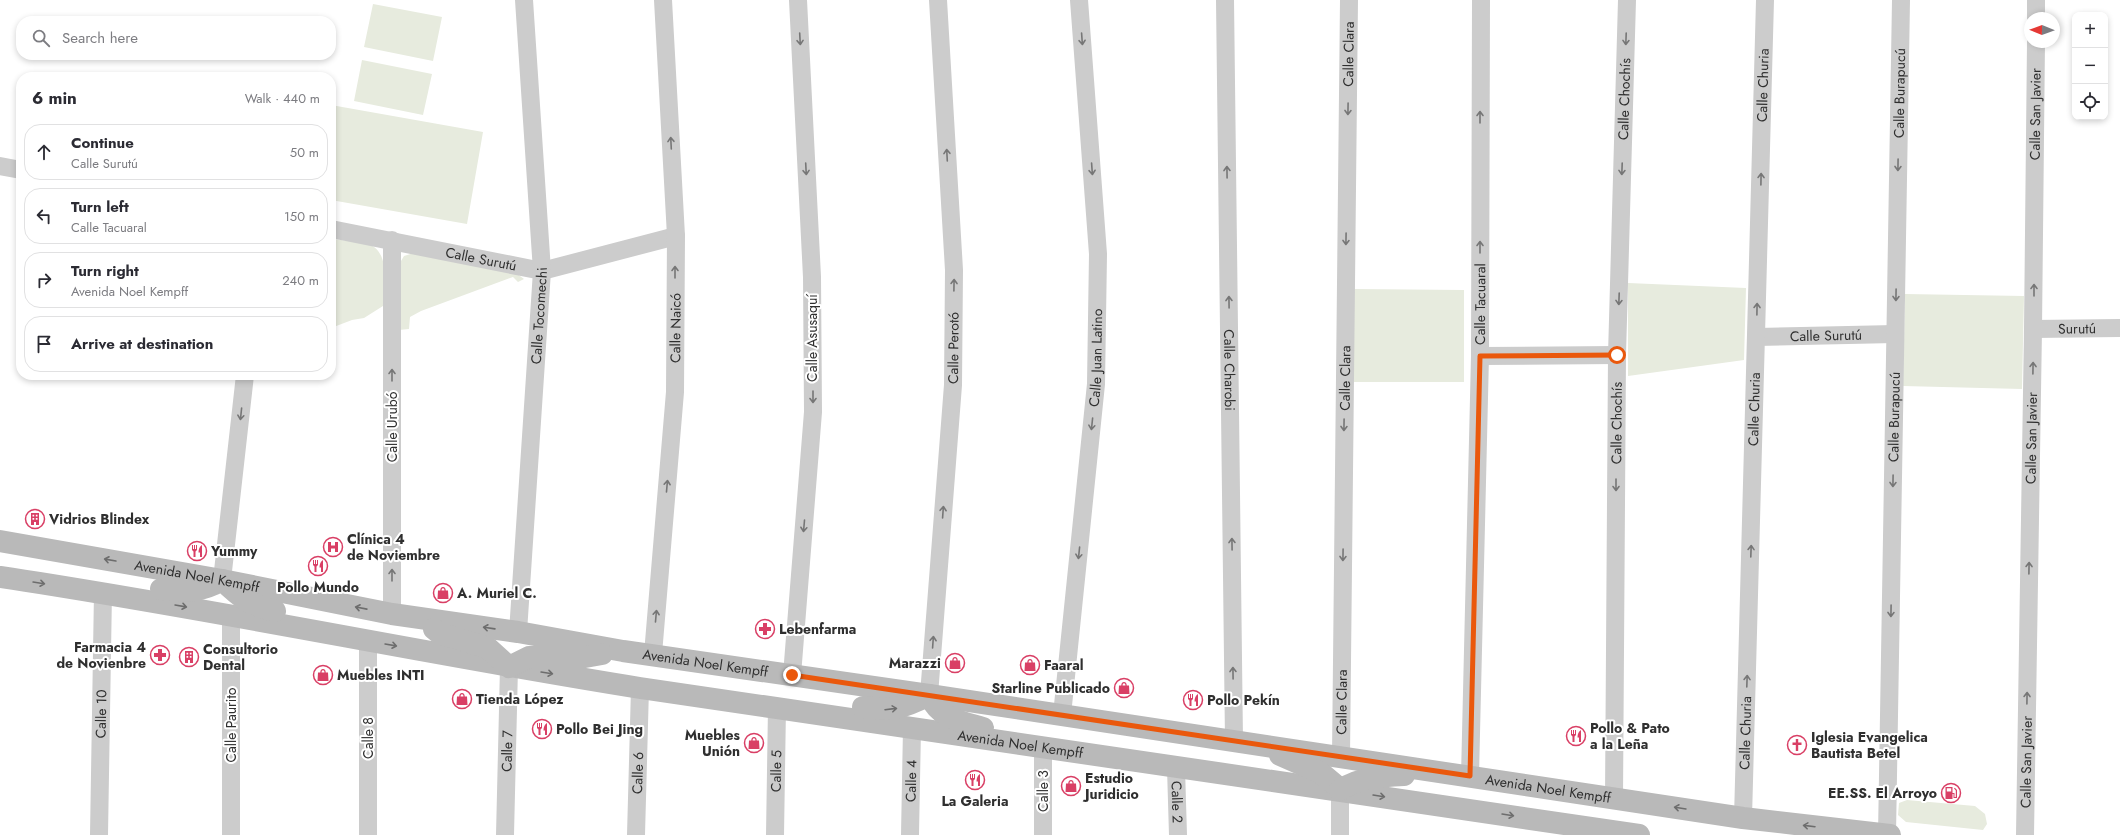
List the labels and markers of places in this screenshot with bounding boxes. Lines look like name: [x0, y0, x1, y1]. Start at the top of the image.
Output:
building icon: Vidrios Blindex: [24, 508, 46, 530]
place label: Vidrios Blindex: [48, 509, 150, 529]
place label: Clínica 4 de Noviembre: [347, 529, 440, 565]
hospital icon: Clínica 4 de Noviembre: [322, 536, 344, 558]
restaurant icon: Yummy: [186, 540, 208, 562]
place label: Yummy: [210, 541, 258, 561]
restaurant icon: Pollo Mundo: [307, 555, 329, 577]
place label: Pollo Mundo: [277, 577, 359, 597]
shop icon: A. Muriel C.: [432, 582, 454, 604]
place label: A. Muriel C.: [456, 583, 537, 603]
pharmacy icon: Lebenfarma: [754, 618, 776, 640]
place label: Lebenfarma: [779, 619, 856, 639]
place label: Farmacia 4 de Novienbre: [56, 637, 146, 673]
place label: Consultorio Dental: [203, 639, 278, 675]
pharmacy icon: Farmacia 4 de Novienbre: [149, 644, 171, 666]
building icon: Consultorio Dental: [178, 646, 200, 668]
shop icon: Marazzi: [944, 652, 966, 674]
place label: Marazzi: [889, 653, 941, 673]
shop icon: Faaral: [1019, 654, 1041, 676]
place label: Faaral: [1044, 655, 1084, 675]
shop icon: Muebles INTI: [312, 664, 334, 686]
place label: Muebles INTI: [337, 665, 425, 685]
shop icon: Starline Publicado: [1113, 677, 1135, 699]
place label: Starline Publicado: [991, 678, 1110, 698]
shop icon: Tienda López: [451, 688, 473, 710]
place label: Tienda López: [476, 689, 564, 709]
restaurant icon: Pollo Pekín: [1182, 689, 1204, 711]
place label: Pollo Pekín: [1207, 690, 1280, 710]
restaurant icon: Pollo Bei Jing: [531, 718, 553, 740]
place label: Pollo & Pato a la Leña: [1590, 718, 1670, 754]
place label: Pollo Bei Jing: [556, 719, 643, 739]
place label: Muebles Unión: [685, 725, 741, 761]
restaurant icon: Pollo & Pato a la Leña: [1565, 725, 1587, 747]
place label: Iglesia Evangelica Bautista Betel: [1811, 727, 1928, 763]
shop icon: Muebles Unión: [743, 732, 765, 754]
church icon: Iglesia Evangelica Bautista Betel: [1786, 734, 1808, 756]
place label: Estudio Juridicio: [1082, 768, 1139, 804]
restaurant icon: La Galeria: [964, 769, 986, 791]
shop icon: Estudio Juridicio: [1060, 775, 1082, 797]
fuel station icon: EE.SS. El Arroyo: [1940, 782, 1962, 804]
place label: EE.SS. El Arroyo: [1828, 783, 1937, 803]
place label: La Galeria: [941, 791, 1009, 811]

